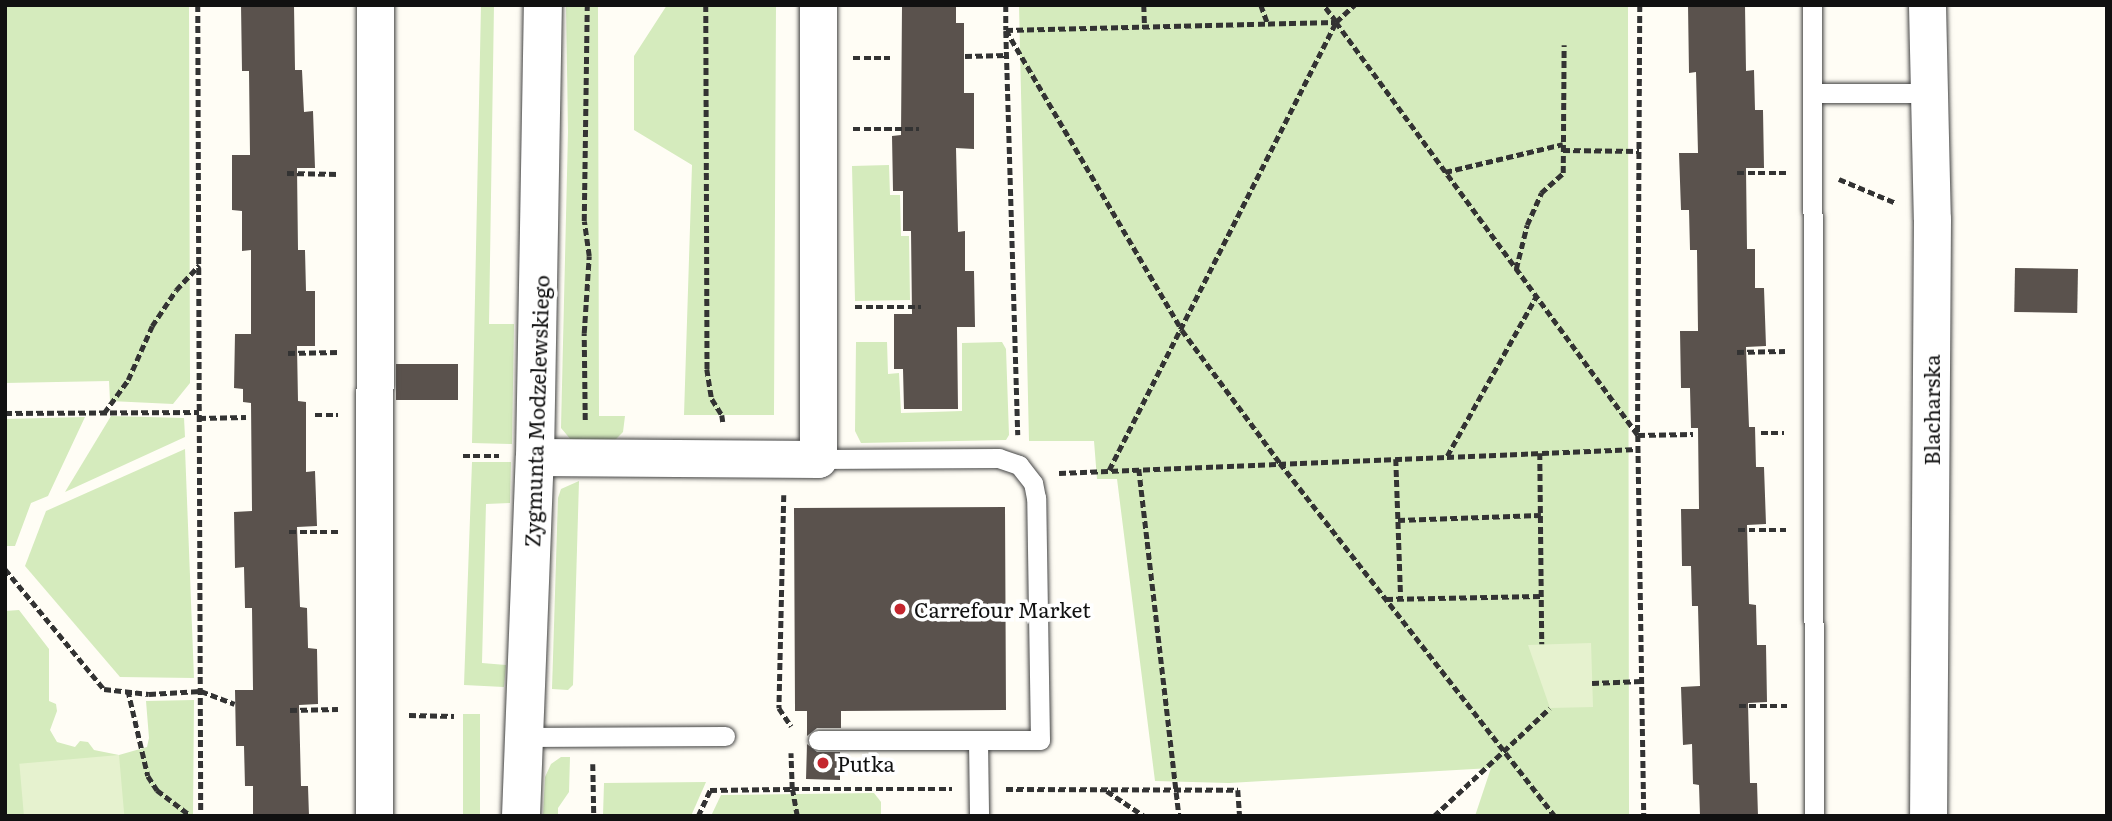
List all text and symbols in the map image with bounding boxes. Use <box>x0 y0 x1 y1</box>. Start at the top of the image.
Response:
street label: Zygmunta Modzelewskiego <box>519 274 553 548</box>
street label: Blacharska <box>1918 355 1944 465</box>
place label: Carrefour Market <box>914 596 1091 622</box>
marker: Carrefour Market <box>892 601 908 617</box>
place label: Putka <box>837 750 895 776</box>
marker: Putka <box>815 755 831 771</box>

